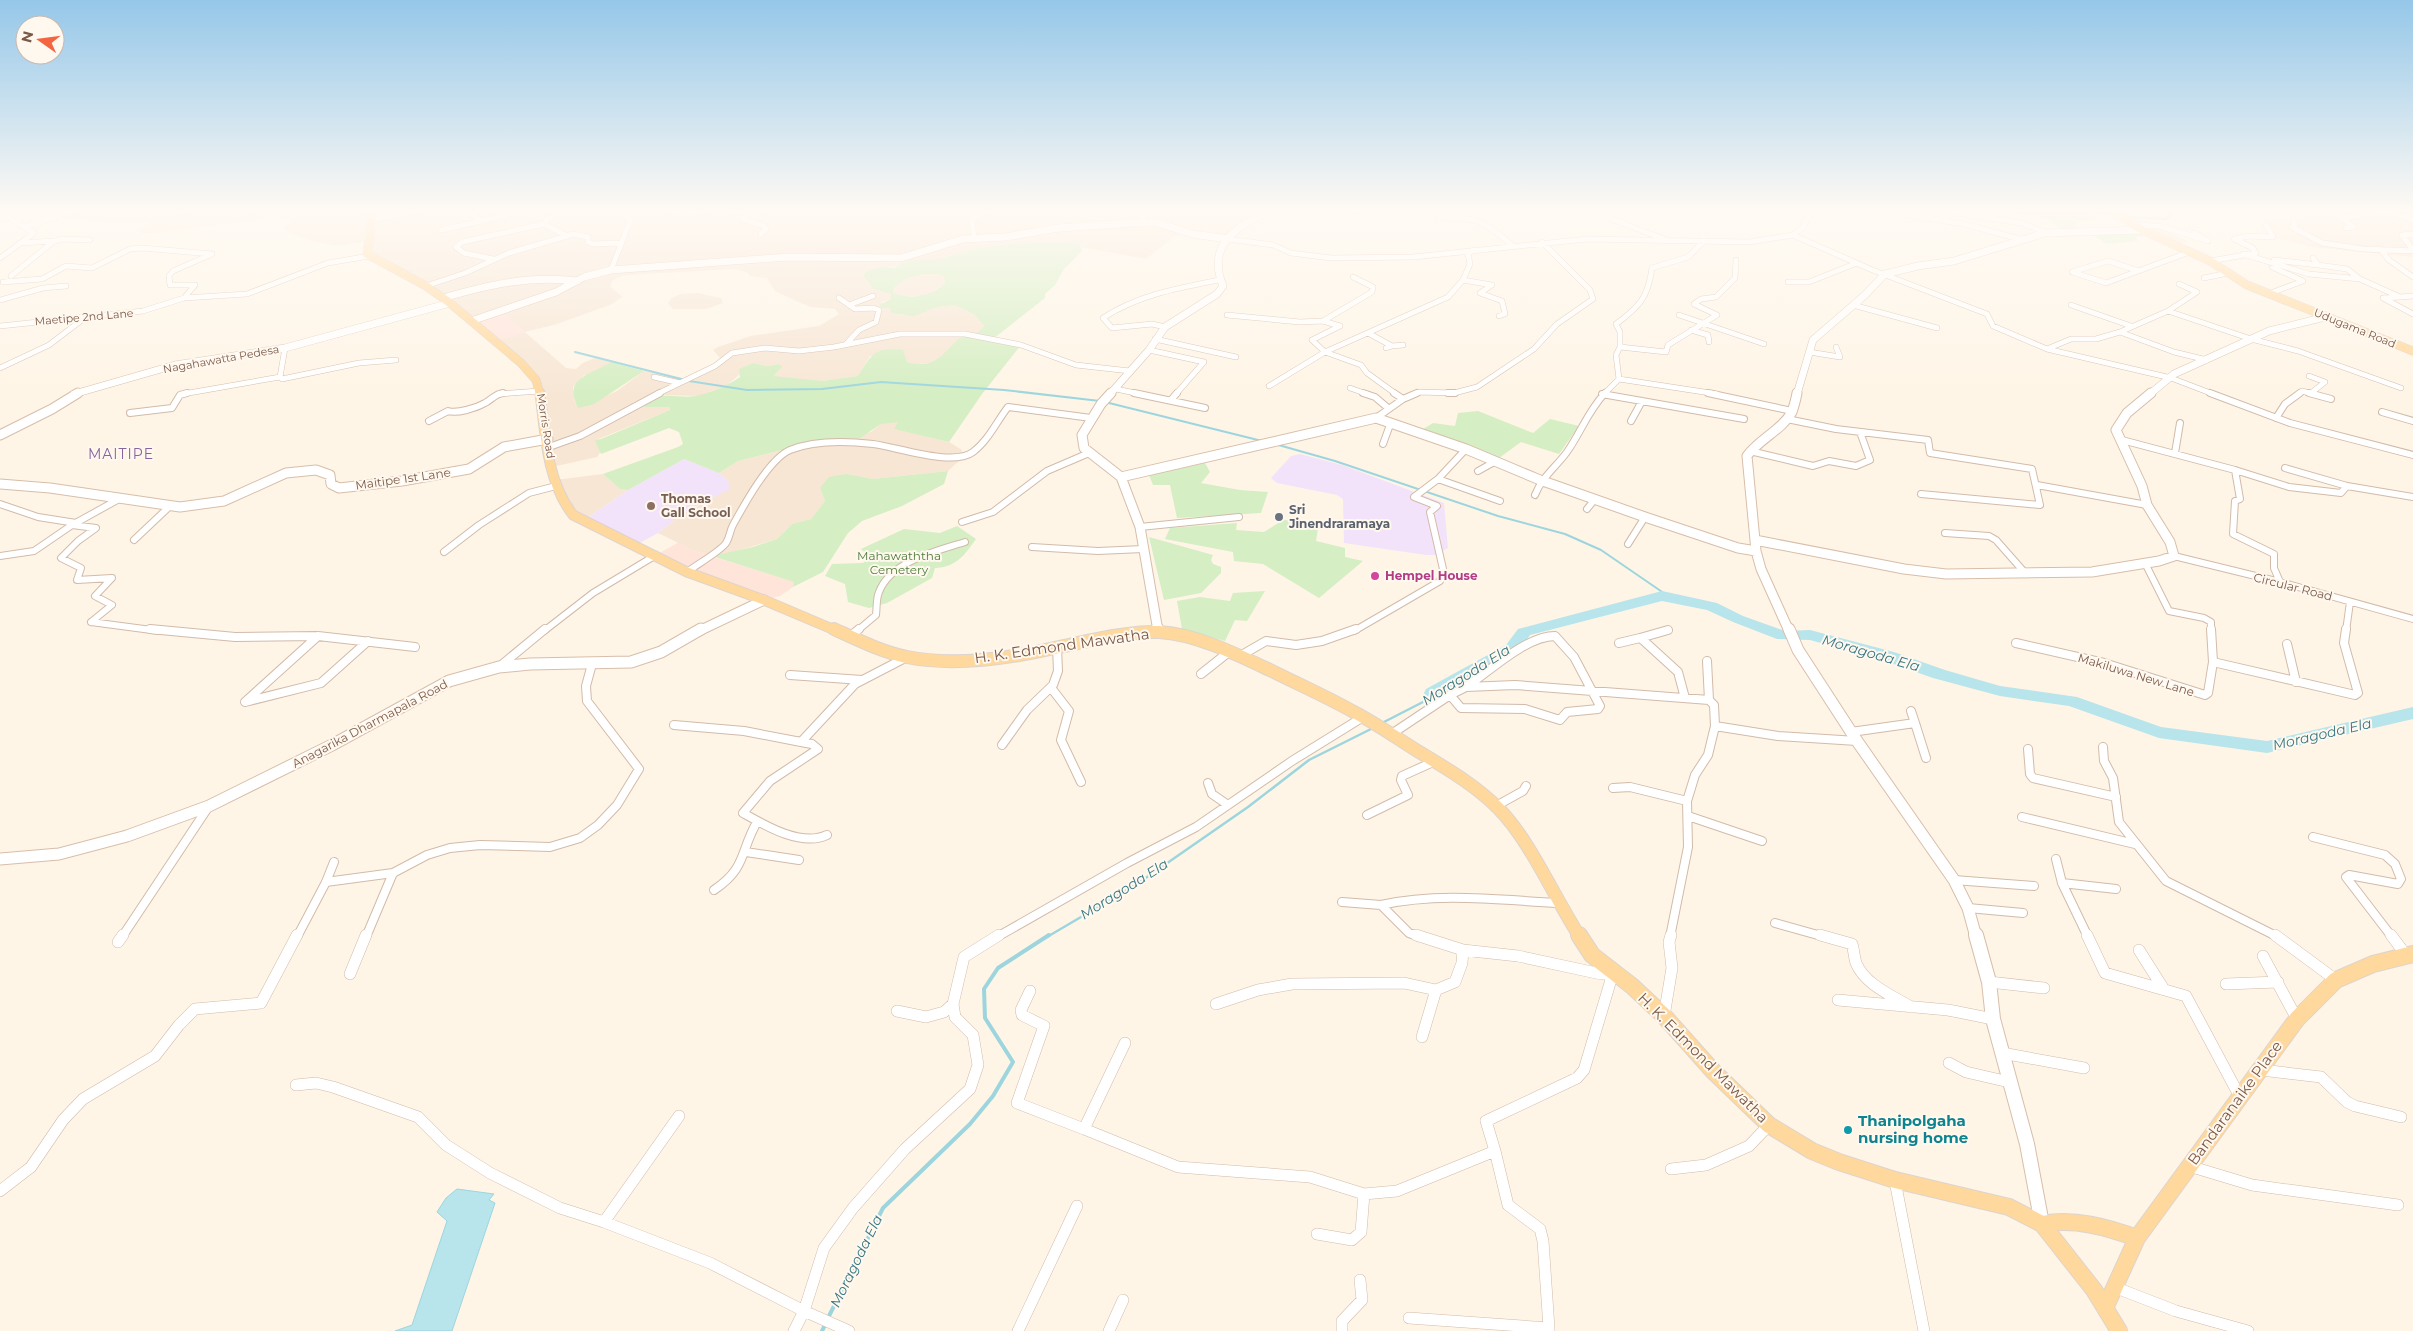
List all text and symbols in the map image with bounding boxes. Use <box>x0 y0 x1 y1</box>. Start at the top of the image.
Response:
north arrow <box>15 15 65 65</box>
text: N <box>17 29 37 45</box>
street label: Udugama Road <box>2312 305 2398 351</box>
street label: Maetipe 2nd Lane <box>34 306 134 328</box>
street label: Nagahawatta Pedesa <box>162 342 280 376</box>
street label: Morris Road <box>534 392 558 460</box>
district label: MAITIPE <box>88 445 154 463</box>
street label: Maitipe 1st Lane <box>354 464 452 493</box>
place label: Thomas Gall School <box>661 491 731 520</box>
marker: Thomas Gall School <box>645 500 657 512</box>
place label: Sri Jinendraramaya <box>1288 502 1390 531</box>
marker: Sri Jinendraramaya <box>1273 511 1285 523</box>
park label: Mahawaththa Cemetery <box>857 548 941 577</box>
place label: Hempel House <box>1385 568 1478 583</box>
street label: Circular Road <box>2252 569 2334 604</box>
marker: Hempel House <box>1369 570 1381 582</box>
street label: H. K. Edmond Mawatha <box>973 624 1151 667</box>
water label: Moragoda Ela <box>1820 630 1922 676</box>
water label: Moragoda Ela <box>1419 641 1513 709</box>
street label: Makiluwa New Lane <box>2076 650 2196 699</box>
street label: Anagarika Dharmapala Road <box>289 676 450 771</box>
water label: Moragoda Ela <box>2271 714 2373 754</box>
water label: Moragoda Ela <box>1077 855 1171 923</box>
street label: H. K. Edmond Mawatha <box>1634 988 1773 1127</box>
street label: Bandaranaike Place <box>2183 1037 2286 1169</box>
place label: Thanipolgaha nursing home <box>1858 1111 1968 1147</box>
marker: Thanipolgaha nursing home <box>1842 1124 1854 1136</box>
water label: Moragoda Ela <box>826 1212 886 1310</box>

